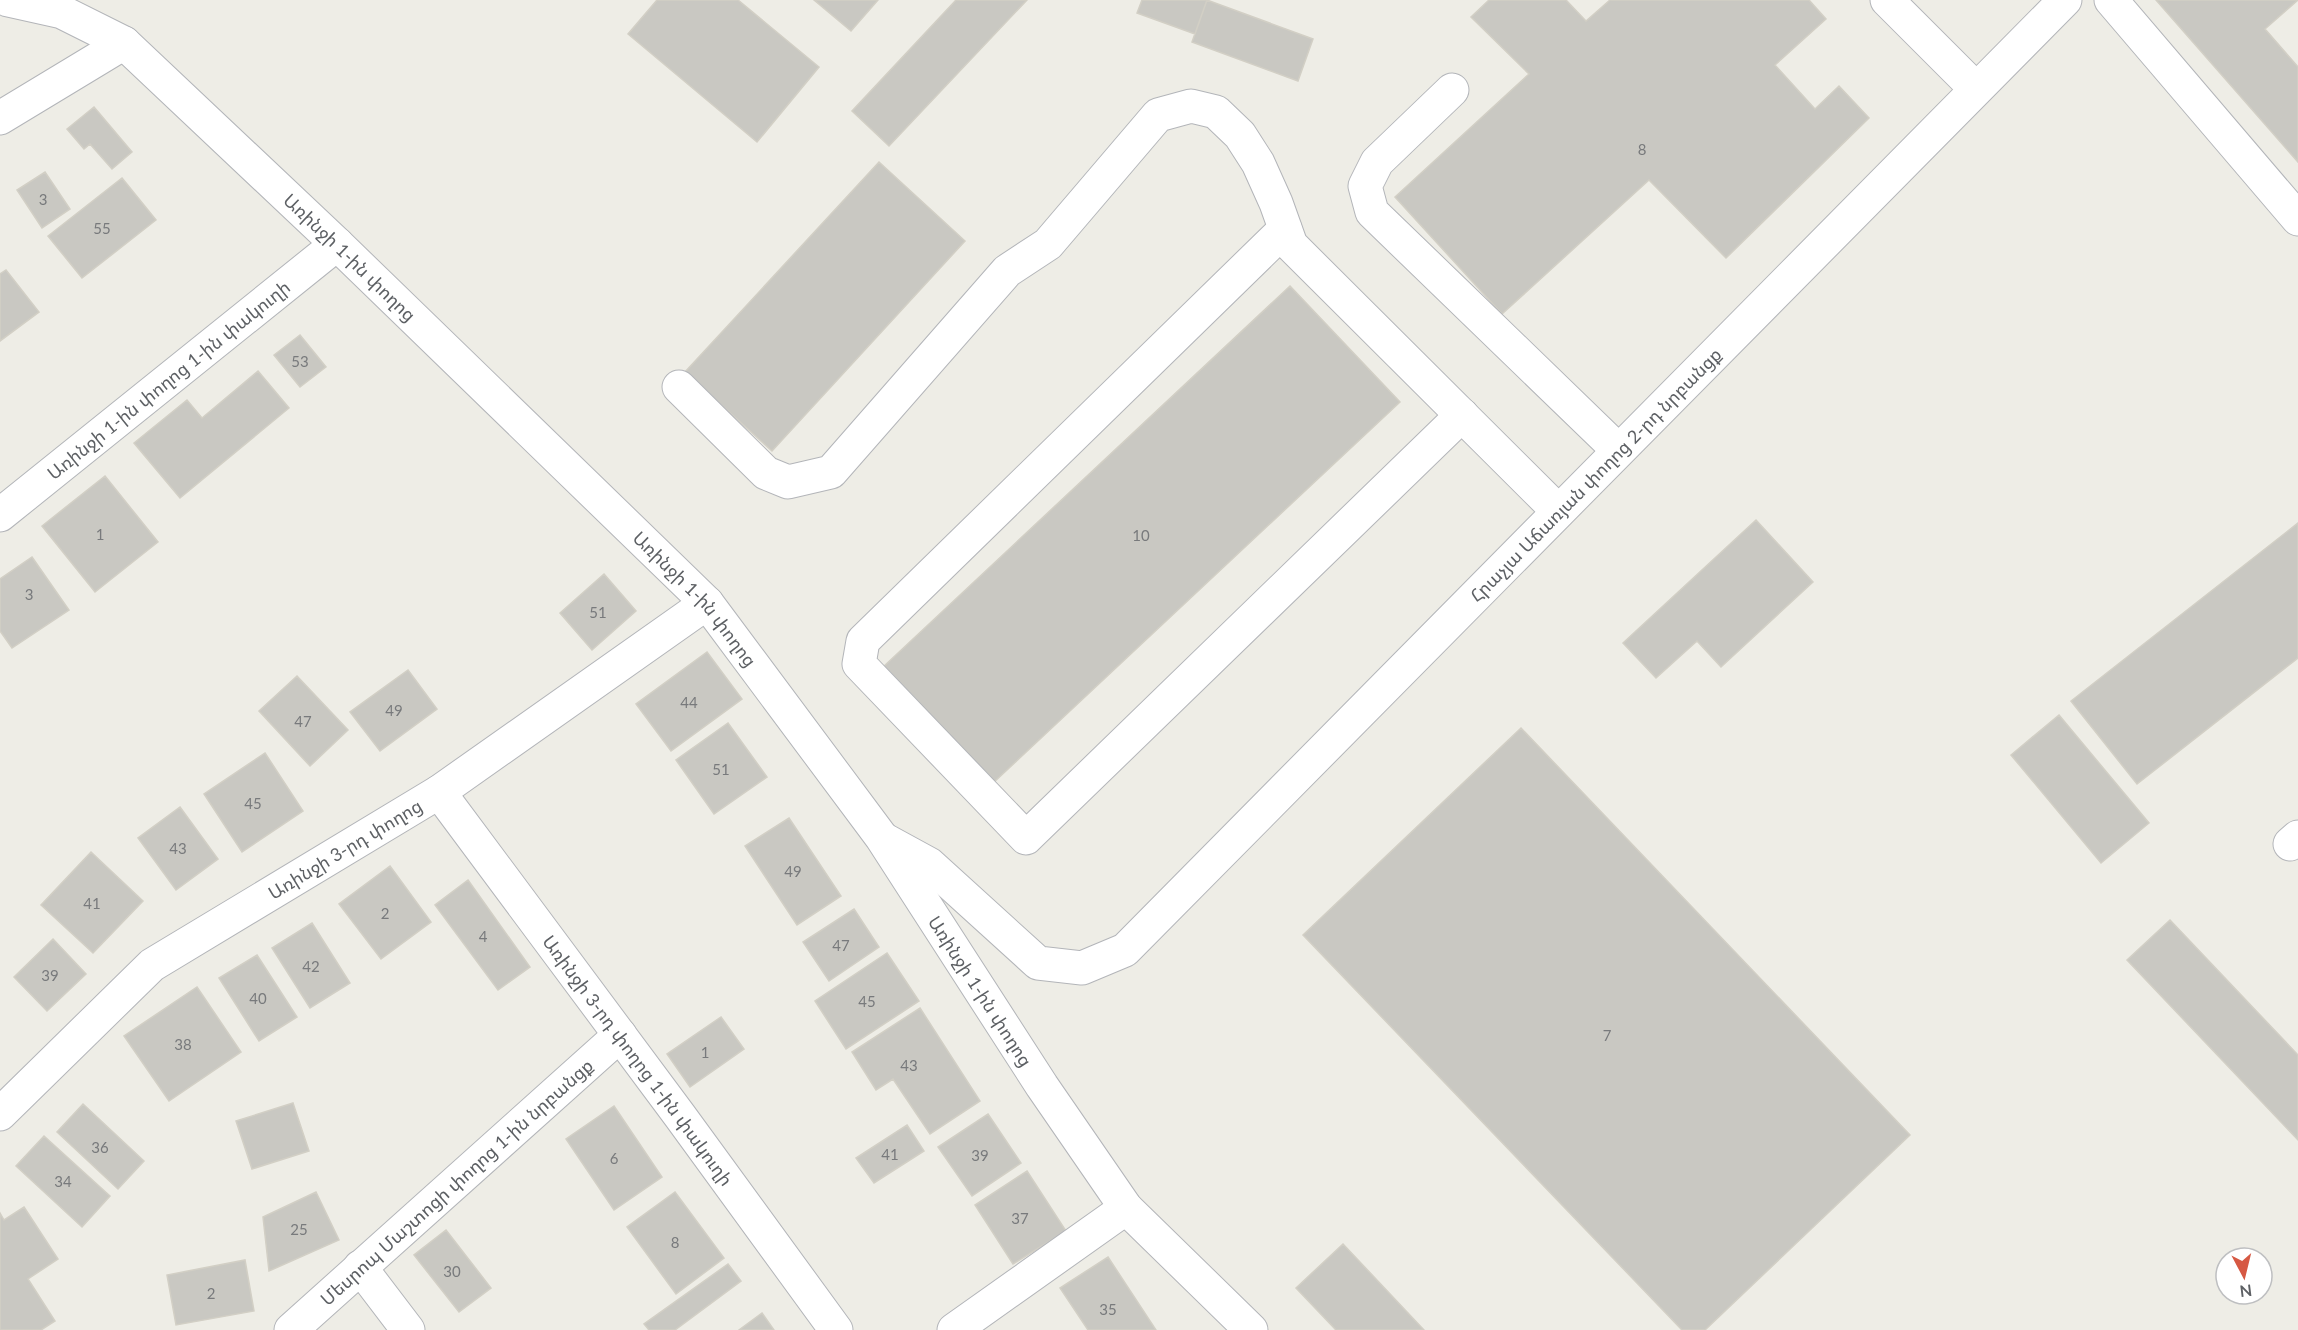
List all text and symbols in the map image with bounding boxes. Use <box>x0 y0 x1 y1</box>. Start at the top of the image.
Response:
house number: 8 <box>1638 140 1646 158</box>
street label: Առինջի 1-ին փողոց <box>279 189 421 326</box>
house number: 3 <box>39 190 47 208</box>
house number: 55 <box>93 219 111 237</box>
street label: Առինջի 1-ին փողոց 1-ին փակուղի <box>42 275 294 484</box>
street label: Հրաչյա Աճառյան փողոց 2-րդ նրբանցք <box>1465 343 1726 606</box>
house number: 53 <box>291 352 309 370</box>
house number: 1 <box>96 525 104 543</box>
street label: Առինջի 1-ին փողոց <box>629 526 762 671</box>
house number: 10 <box>1132 526 1150 544</box>
house number: 3 <box>25 585 33 603</box>
house number: 51 <box>589 603 607 621</box>
house number: 44 <box>680 693 698 711</box>
house number: 49 <box>385 701 403 719</box>
house number: 47 <box>294 712 312 730</box>
house number: 51 <box>712 760 730 778</box>
house number: 45 <box>244 794 262 812</box>
street label: Առինջի 3-րդ փողոց <box>264 794 426 904</box>
house number: 43 <box>169 839 187 857</box>
house number: 49 <box>784 862 802 880</box>
house number: 41 <box>83 894 101 912</box>
house number: 2 <box>381 904 389 922</box>
street label: Առինջի 1-ին փողոց <box>924 911 1037 1070</box>
house number: 4 <box>479 927 488 945</box>
street label: Առինջի 3-րդ փողոց 1-ին փակուղի <box>538 931 738 1190</box>
house number: 47 <box>832 936 850 954</box>
house number: 42 <box>302 957 320 975</box>
house number: 39 <box>41 966 59 984</box>
house number: 40 <box>249 989 267 1007</box>
house number: 45 <box>858 992 876 1010</box>
house number: 7 <box>1603 1026 1612 1044</box>
house number: 38 <box>174 1035 192 1053</box>
house number: 1 <box>701 1043 709 1061</box>
street label: Մեսրոպ Մաշտոցի փողոց 1-ին նրբանցք <box>315 1054 597 1310</box>
house number: 43 <box>900 1056 918 1074</box>
house number: 36 <box>91 1138 109 1156</box>
house number: 41 <box>881 1145 899 1163</box>
house number: 39 <box>971 1146 989 1164</box>
house number: 6 <box>610 1149 619 1167</box>
house number: 34 <box>54 1172 72 1190</box>
house number: 37 <box>1011 1209 1029 1227</box>
house number: 25 <box>290 1220 308 1238</box>
house number: 8 <box>671 1233 679 1251</box>
north arrow <box>2214 1246 2274 1306</box>
house number: 30 <box>443 1262 461 1280</box>
text: N <box>2239 1281 2253 1302</box>
house number: 2 <box>207 1284 215 1302</box>
house number: 35 <box>1099 1300 1117 1318</box>

